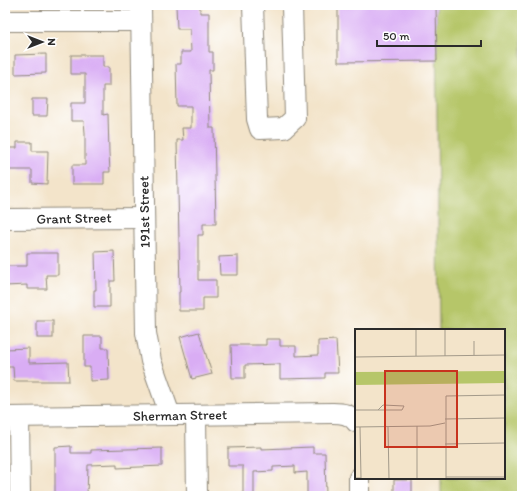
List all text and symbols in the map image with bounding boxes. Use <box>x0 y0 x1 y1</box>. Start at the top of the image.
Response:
north arrow <box>22 22 62 62</box>
scale bar <box>377 22 481 48</box>
text: 50 m <box>383 29 409 43</box>
text: N <box>45 38 58 46</box>
street label: 191st Street <box>135 176 154 248</box>
street label: Grant Street <box>36 209 112 228</box>
inset map <box>355 329 505 479</box>
street label: Sherman Street <box>133 406 227 425</box>

